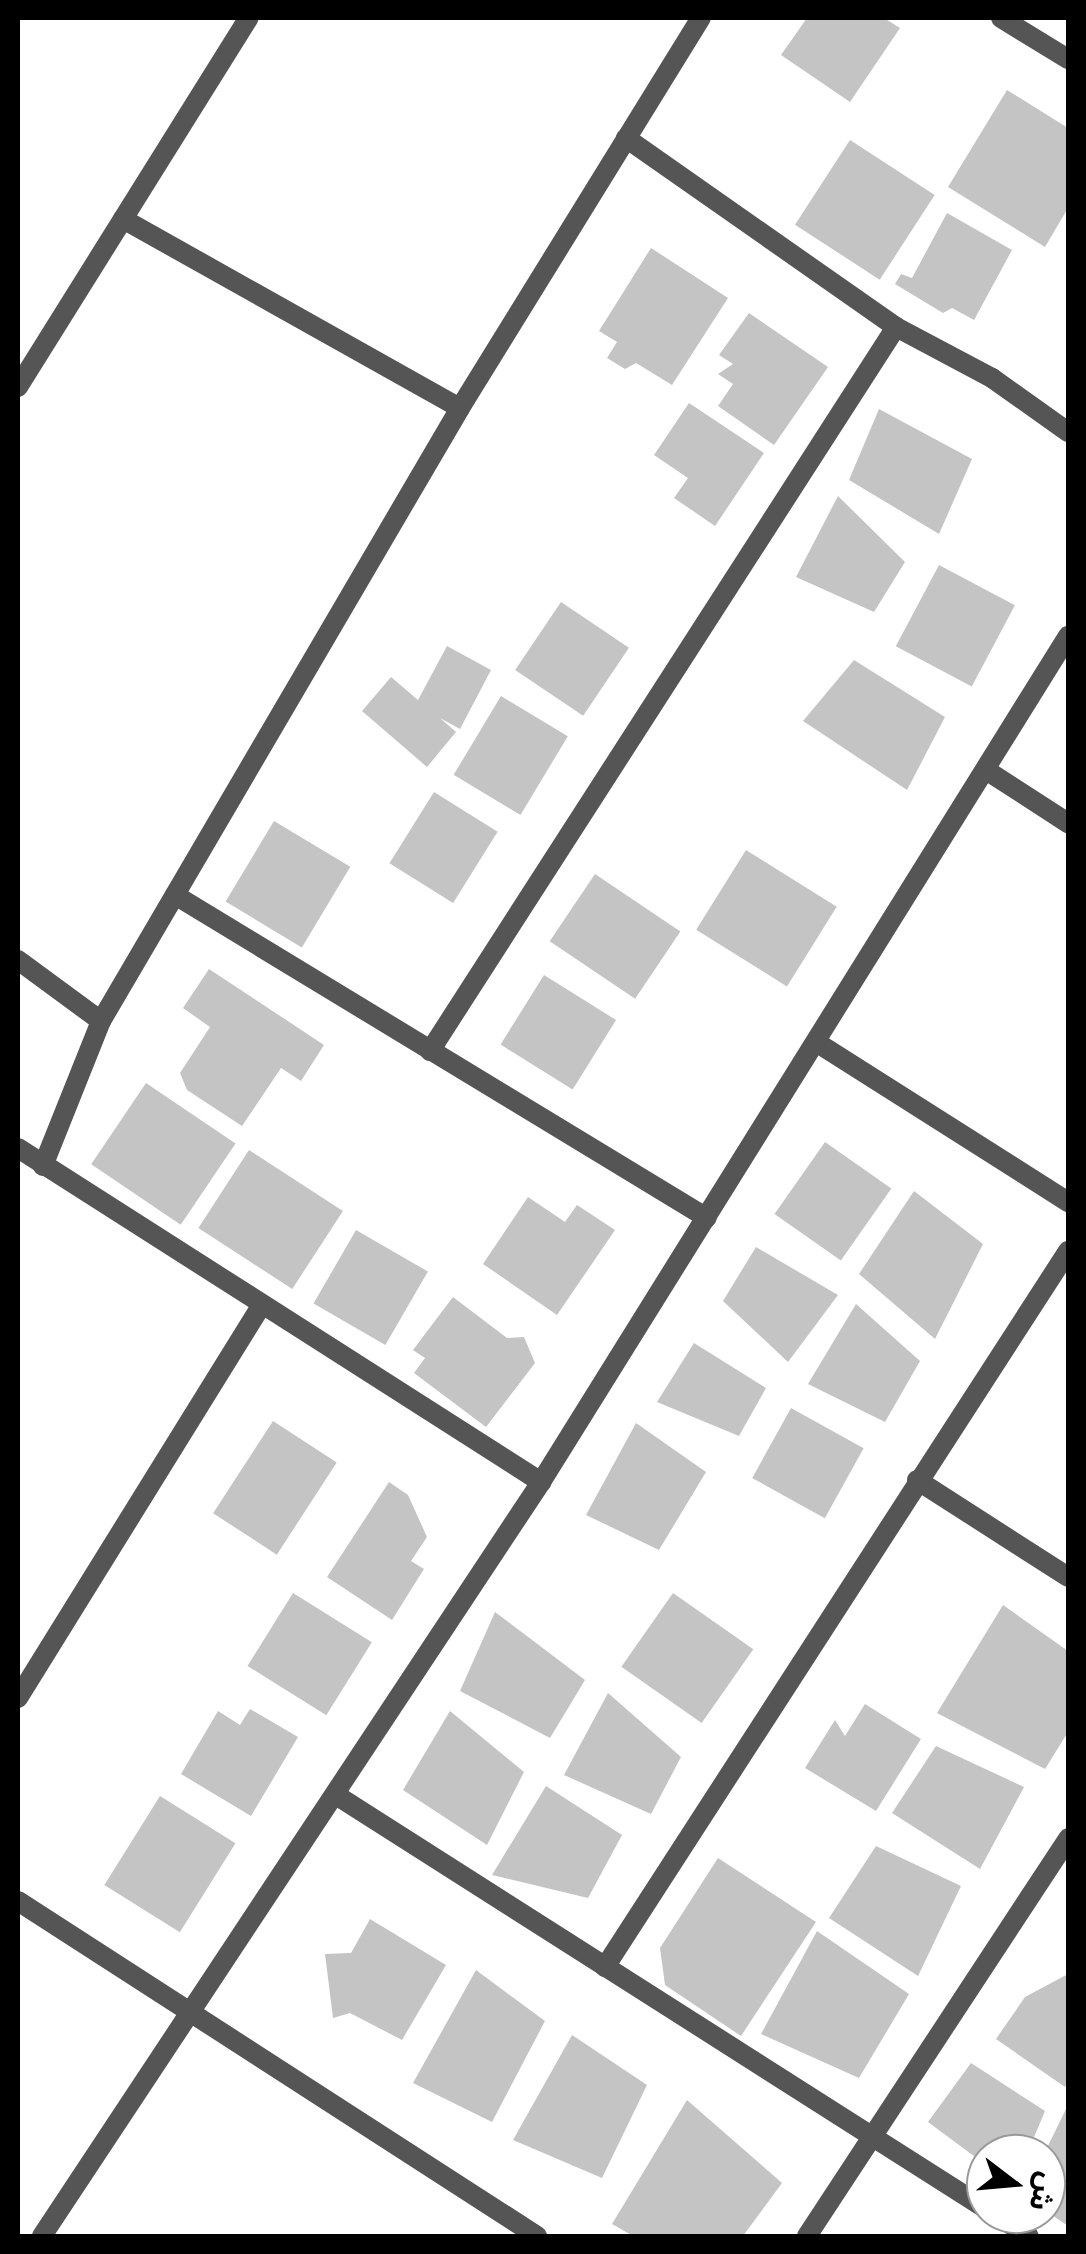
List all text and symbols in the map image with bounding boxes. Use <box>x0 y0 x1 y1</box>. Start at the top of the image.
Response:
north arrow <box>966 2134 1066 2234</box>
text: ش <box>1022 2169 1065 2215</box>

